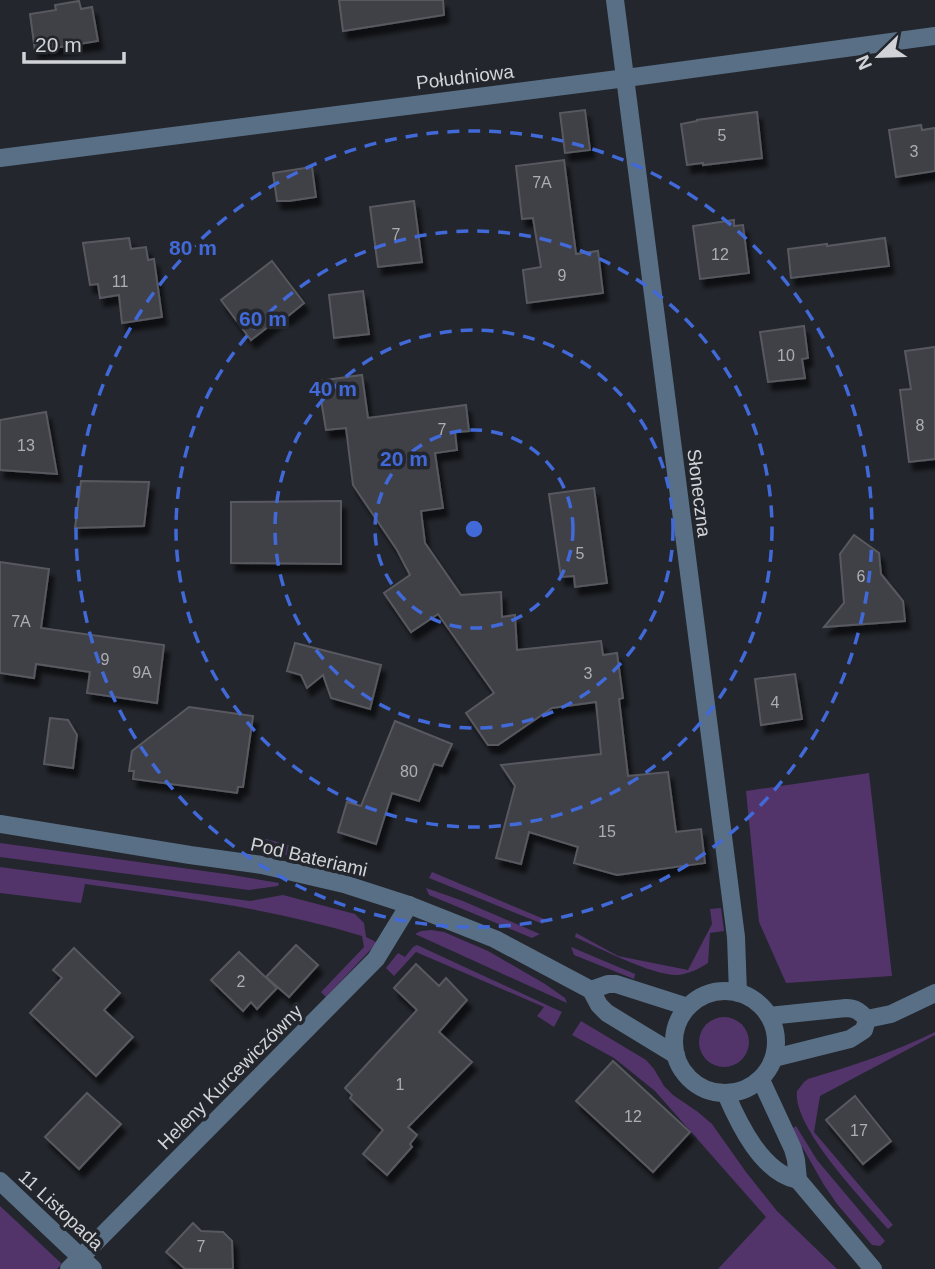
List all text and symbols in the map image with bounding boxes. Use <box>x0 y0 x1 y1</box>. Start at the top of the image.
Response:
scale bar <box>24 21 124 65</box>
north arrow <box>844 21 914 91</box>
text: 20 m <box>35 33 82 56</box>
text: N <box>851 52 876 73</box>
street label: Południowa <box>415 61 515 93</box>
house number: 5 <box>718 127 727 144</box>
house number: 3 <box>910 143 919 160</box>
house number: 7A <box>532 174 552 191</box>
house number: 7 <box>392 226 401 243</box>
text: 80 m <box>169 236 217 259</box>
house number: 12 <box>711 246 729 263</box>
house number: 9 <box>558 267 567 284</box>
house number: 11 <box>112 273 128 290</box>
text: 60 m <box>239 307 287 330</box>
house number: 10 <box>777 347 795 364</box>
text: 40 m <box>309 377 357 400</box>
house number: 8 <box>916 417 925 434</box>
house number: 7 <box>438 421 447 438</box>
house number: 13 <box>17 437 35 454</box>
text: 20 m <box>380 447 428 470</box>
street label: Słoneczna <box>683 448 715 539</box>
centre of rings <box>462 517 486 541</box>
house number: 5 <box>576 545 585 562</box>
house number: 6 <box>857 568 866 585</box>
house number: 7A <box>11 613 31 630</box>
house number: 9 <box>101 651 110 668</box>
house number: 9A <box>132 664 152 681</box>
house number: 3 <box>584 665 593 682</box>
house number: 4 <box>771 694 780 711</box>
house number: 80 <box>400 763 418 780</box>
house number: 15 <box>598 823 616 840</box>
street label: Pod Bateriami <box>248 833 370 881</box>
house number: 2 <box>237 973 246 990</box>
street label: Heleny Kurcewiczówny <box>154 1000 307 1153</box>
house number: 1 <box>396 1076 405 1093</box>
house number: 12 <box>624 1108 642 1125</box>
house number: 17 <box>850 1122 868 1139</box>
street label: 11 Listopada <box>15 1166 108 1255</box>
house number: 7 <box>197 1238 206 1255</box>

